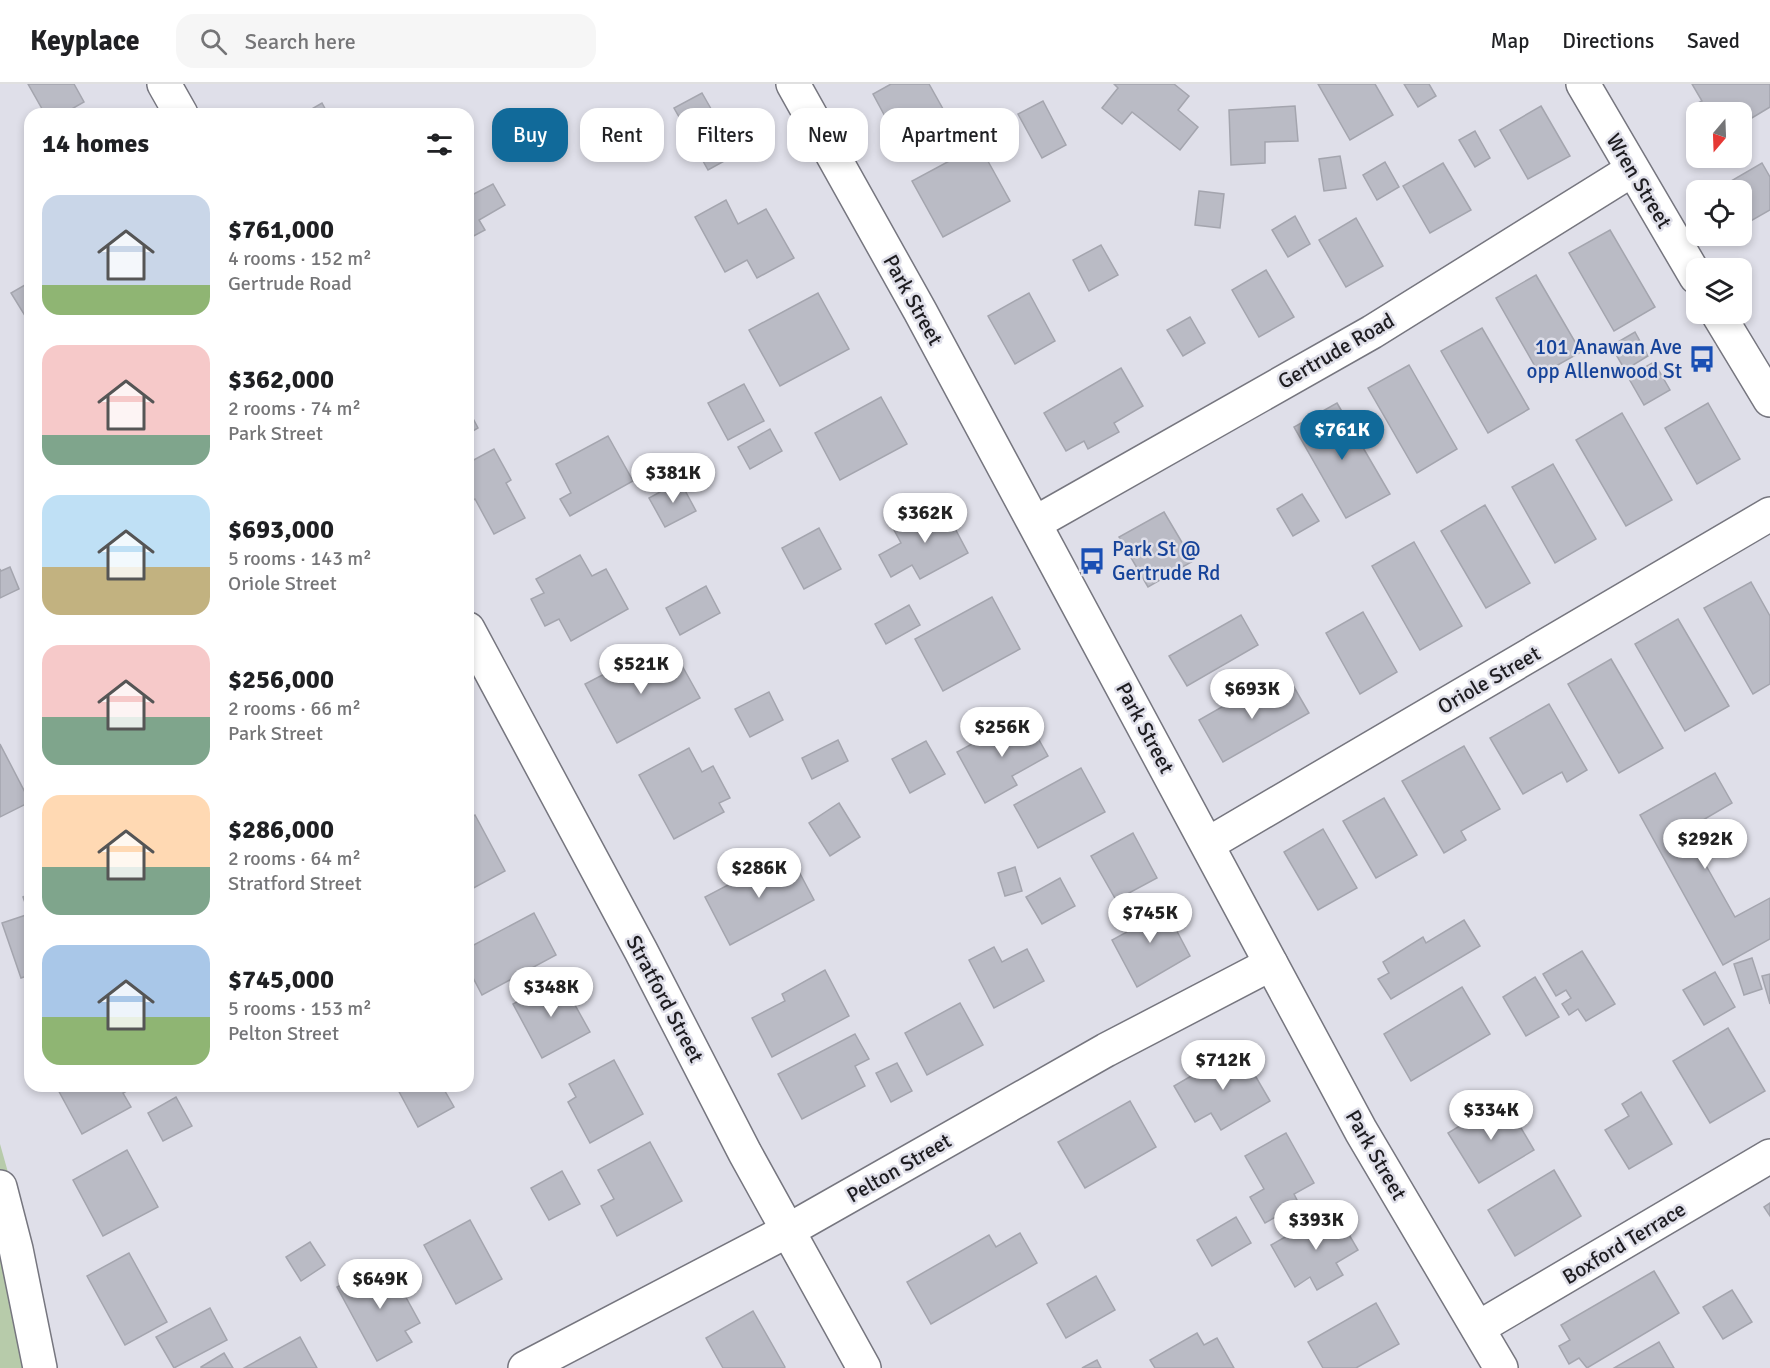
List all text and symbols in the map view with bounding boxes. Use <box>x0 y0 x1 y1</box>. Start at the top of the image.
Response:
search box <box>176 14 596 68</box>
text: Keyplace <box>30 24 140 58</box>
icon: search <box>197 25 230 58</box>
text: Search here <box>245 28 356 55</box>
text: Map <box>1491 28 1529 54</box>
text: Directions <box>1562 28 1654 54</box>
text: Saved <box>1687 28 1740 54</box>
north arrow <box>1686 102 1752 168</box>
map controls <box>1686 102 1752 324</box>
chip: Buy <box>492 108 568 162</box>
chip: Rent <box>580 108 664 162</box>
chip: Filters <box>676 108 775 162</box>
chip: New <box>787 108 868 162</box>
chip: Apartment <box>880 108 1019 162</box>
text: 14 homes <box>42 128 149 160</box>
icon: filters <box>423 128 456 161</box>
street label: Wren Street <box>1601 129 1677 233</box>
button: locate <box>1686 180 1752 246</box>
text: $761,000 <box>228 214 334 246</box>
icon: home <box>90 219 162 291</box>
text: 4 rooms · 152 m² <box>228 246 372 271</box>
street label: Park Street <box>877 250 949 350</box>
button: layers <box>1686 258 1752 324</box>
text: Gertrude Road <box>228 271 352 296</box>
street label: Gertrude Road <box>1273 307 1399 395</box>
place label: 101 Anawan Ave opp Allenwood St <box>1527 334 1682 384</box>
bus stop icon: 101 Anawan Ave opp Allenwood St <box>1687 344 1717 374</box>
text: $362,000 <box>228 364 334 396</box>
icon: home <box>90 369 162 441</box>
text: 2 rooms · 74 m² <box>228 396 361 421</box>
pin: $761K <box>1300 410 1384 461</box>
text: $761K <box>1314 417 1370 442</box>
text: Park Street <box>228 421 323 446</box>
pin: $381K <box>631 453 715 504</box>
text: $381K <box>645 460 701 485</box>
pin: $362K <box>883 493 967 544</box>
text: $362K <box>897 500 953 525</box>
text: $693,000 <box>228 514 334 546</box>
icon: home <box>90 519 162 591</box>
place label: Park St @ Gertrude Rd <box>1112 536 1220 586</box>
text: 5 rooms · 143 m² <box>228 546 372 571</box>
bus stop icon: Park St @ Gertrude Rd <box>1077 546 1107 576</box>
text: Oriole Street <box>228 571 337 596</box>
street label: Oriole Street <box>1433 640 1545 720</box>
pin: $521K <box>599 644 683 695</box>
text: $521K <box>613 651 669 676</box>
text: $256,000 <box>228 664 334 696</box>
icon: home <box>90 669 162 741</box>
pin: $693K <box>1210 669 1294 720</box>
text: $693K <box>1224 676 1280 701</box>
street label: Park Street <box>1110 678 1180 778</box>
text: 2 rooms · 66 m² <box>228 696 361 721</box>
pin: $256K <box>960 707 1044 758</box>
text: $256K <box>974 714 1030 739</box>
text: Park Street <box>228 721 323 746</box>
text: $286,000 <box>228 814 334 846</box>
icon: home <box>90 819 162 891</box>
pin: $292K <box>1663 819 1747 870</box>
text: $292K <box>1677 826 1733 851</box>
text: 2 rooms · 64 m² <box>228 846 361 871</box>
pin: $286K <box>717 848 801 899</box>
text: $286K <box>731 855 787 880</box>
text: Stratford Street <box>228 871 362 896</box>
pin: $745K <box>1108 893 1192 944</box>
text: $745K <box>1122 900 1178 925</box>
street label: Stratford Street <box>621 931 709 1067</box>
text: $745,000 <box>228 964 334 996</box>
pin: $348K <box>509 967 593 1018</box>
icon: home <box>90 969 162 1041</box>
text: $348K <box>523 974 579 999</box>
text: 5 rooms · 153 m² <box>228 996 372 1021</box>
text: Pelton Street <box>228 1021 339 1046</box>
pin: $712K <box>1181 1040 1265 1091</box>
text: $712K <box>1195 1047 1251 1072</box>
pin: $334K <box>1449 1090 1533 1141</box>
text: $334K <box>1463 1097 1519 1122</box>
street label: Park Street <box>1340 1105 1412 1205</box>
street label: Pelton Street <box>842 1128 956 1208</box>
street label: Boxford Terrace <box>1558 1196 1690 1290</box>
pin: $393K <box>1274 1200 1358 1251</box>
text: $393K <box>1288 1207 1344 1232</box>
pin: $649K <box>338 1259 422 1310</box>
text: $649K <box>352 1266 408 1291</box>

